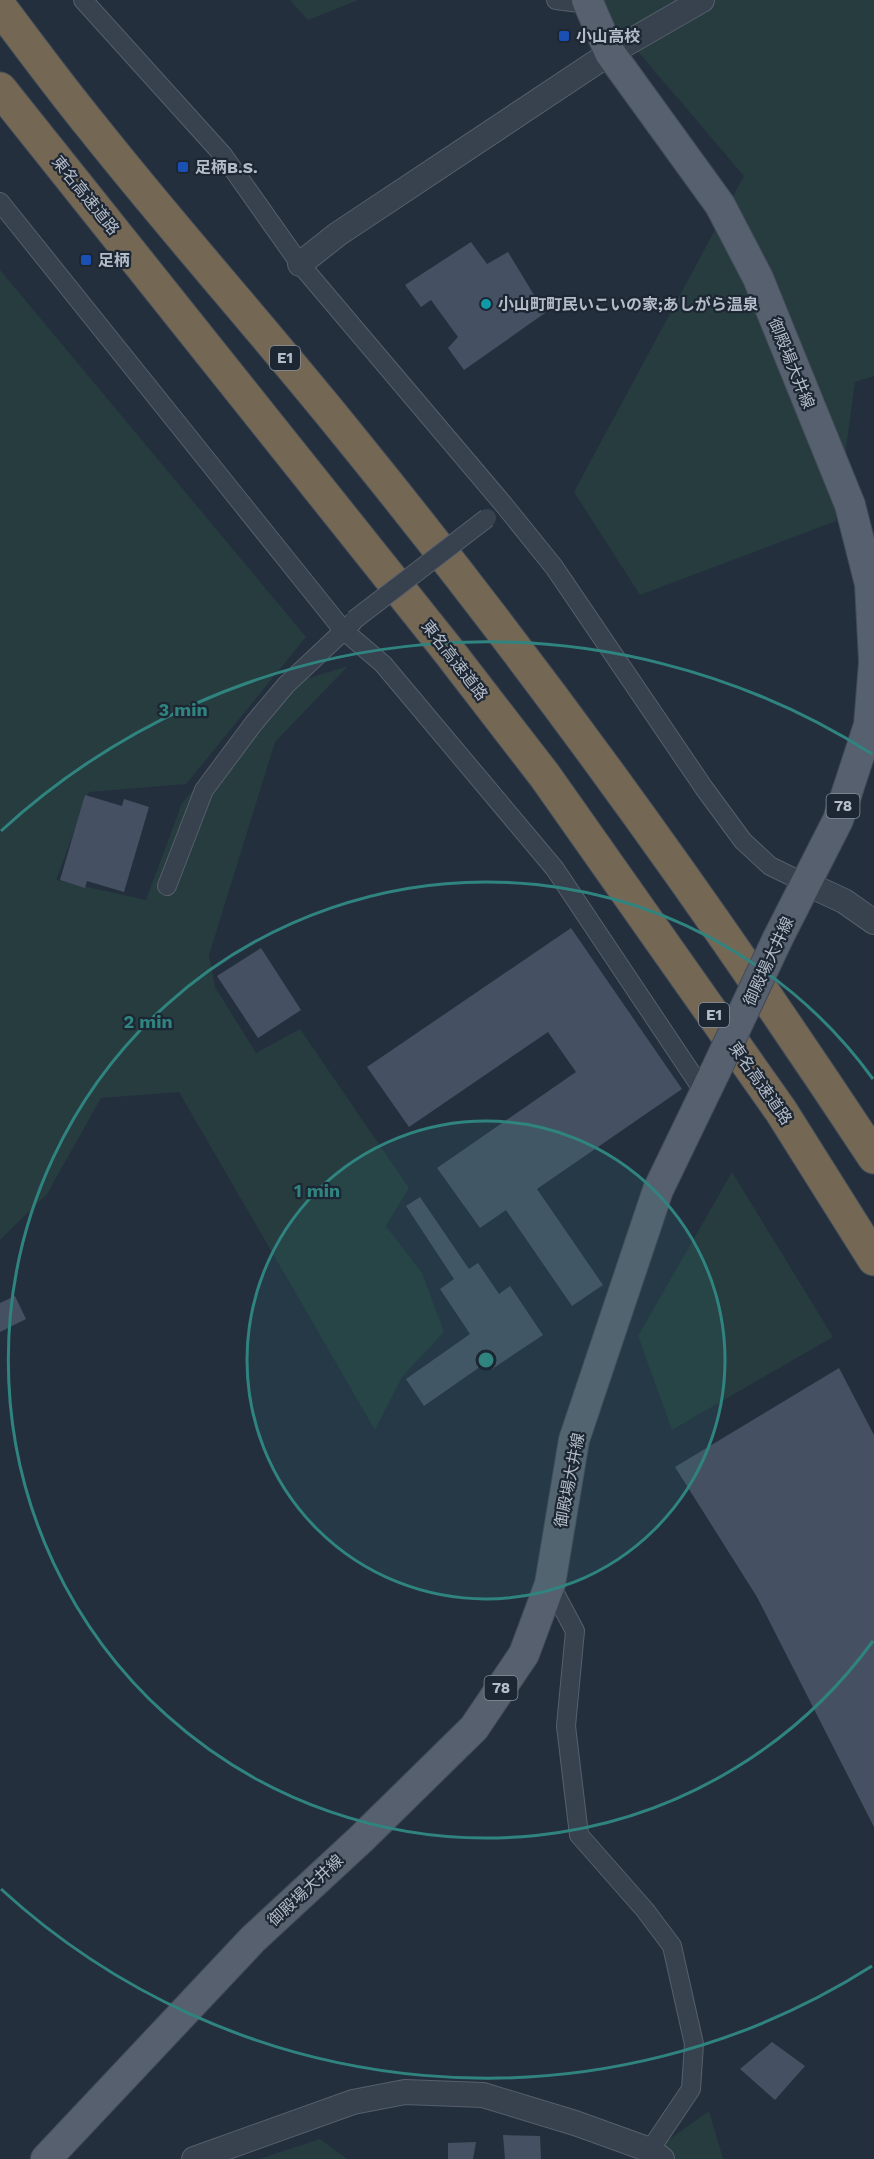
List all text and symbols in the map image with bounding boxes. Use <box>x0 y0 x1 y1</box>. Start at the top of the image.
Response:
place label: 小山高校 <box>576 27 640 46</box>
marker: 小山高校 <box>557 29 571 43</box>
street label: 東名高速道路 <box>48 152 123 239</box>
place label: 足柄B.S. <box>195 158 258 177</box>
marker: 足柄B.S. <box>176 160 190 174</box>
place label: 足柄 <box>98 251 130 270</box>
marker: 足柄 <box>79 253 93 267</box>
place label: 小山町町民いこいの家;あしがら温泉 <box>498 295 759 314</box>
marker: 小山町町民いこいの家;あしがら温泉 <box>479 297 493 311</box>
street label: 御殿場大井線 <box>765 315 818 411</box>
road number: E1 <box>270 346 300 370</box>
street label: 東名高速道路 <box>418 617 492 704</box>
text: 3 min <box>158 699 208 720</box>
road number: 78 <box>826 794 860 818</box>
street label: 御殿場大井線 <box>740 914 797 1009</box>
road number: E1 <box>699 1003 729 1027</box>
text: 2 min <box>123 1011 173 1032</box>
street label: 東名高速道路 <box>725 1039 796 1128</box>
text: 1 min <box>294 1180 340 1201</box>
centre of rings <box>476 1350 496 1370</box>
street label: 御殿場大井線 <box>551 1431 588 1529</box>
road number: 78 <box>484 1676 518 1700</box>
street label: 御殿場大井線 <box>264 1851 347 1930</box>

